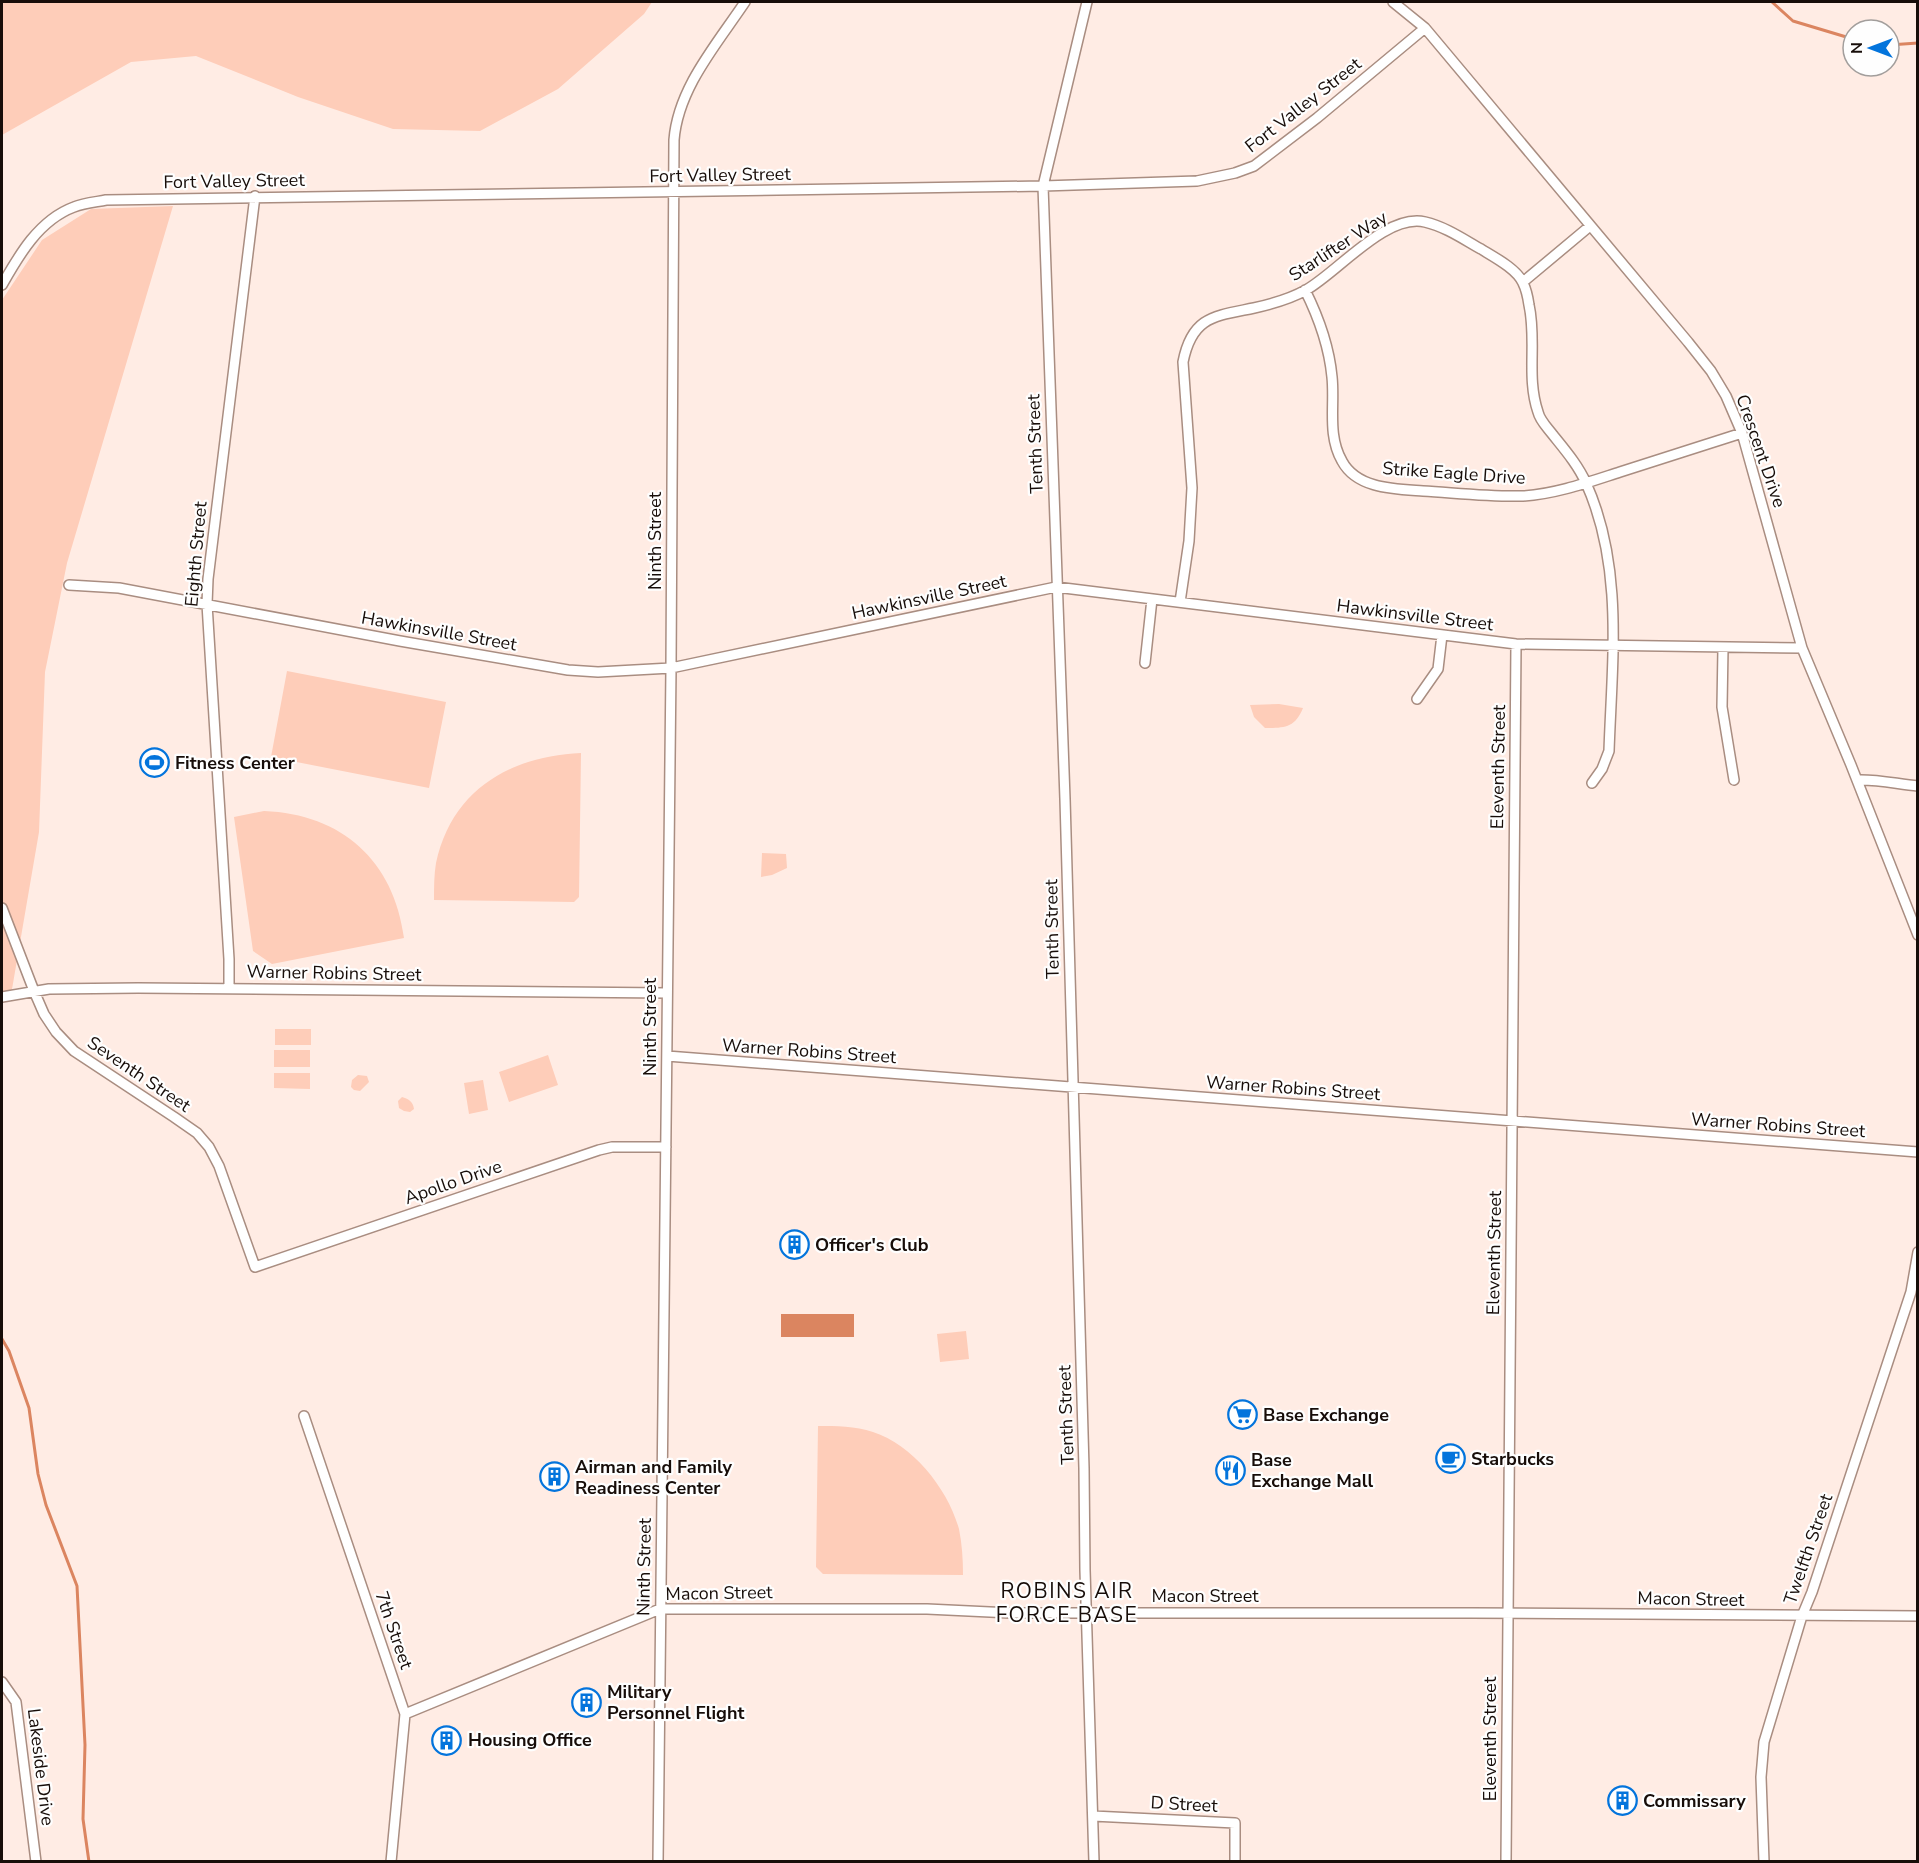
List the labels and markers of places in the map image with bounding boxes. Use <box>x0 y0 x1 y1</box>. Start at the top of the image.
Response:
sports icon: Fitness Center <box>138 747 170 779</box>
place label: Fitness Center <box>175 751 295 775</box>
building icon: Officer's Club <box>778 1229 810 1261</box>
place label: Officer's Club <box>815 1233 929 1257</box>
supermarket icon: Base Exchange <box>1226 1399 1258 1431</box>
place label: Base Exchange <box>1263 1403 1389 1427</box>
cafe icon: Starbucks <box>1434 1443 1466 1475</box>
place label: Starbucks <box>1471 1447 1554 1471</box>
place label: Base Exchange Mall <box>1251 1448 1373 1493</box>
restaurant icon: Base Exchange Mall <box>1214 1454 1246 1486</box>
place label: Airman and Family Readiness Center <box>575 1455 733 1500</box>
building icon: Airman and Family Readiness Center <box>538 1461 570 1493</box>
place label: Military Personnel Flight <box>607 1680 744 1725</box>
building icon: Military Personnel Flight <box>570 1686 602 1718</box>
building icon: Housing Office <box>431 1724 463 1756</box>
place label: Housing Office <box>468 1728 592 1752</box>
building icon: Commissary <box>1606 1785 1638 1817</box>
place label: Commissary <box>1643 1789 1746 1813</box>

